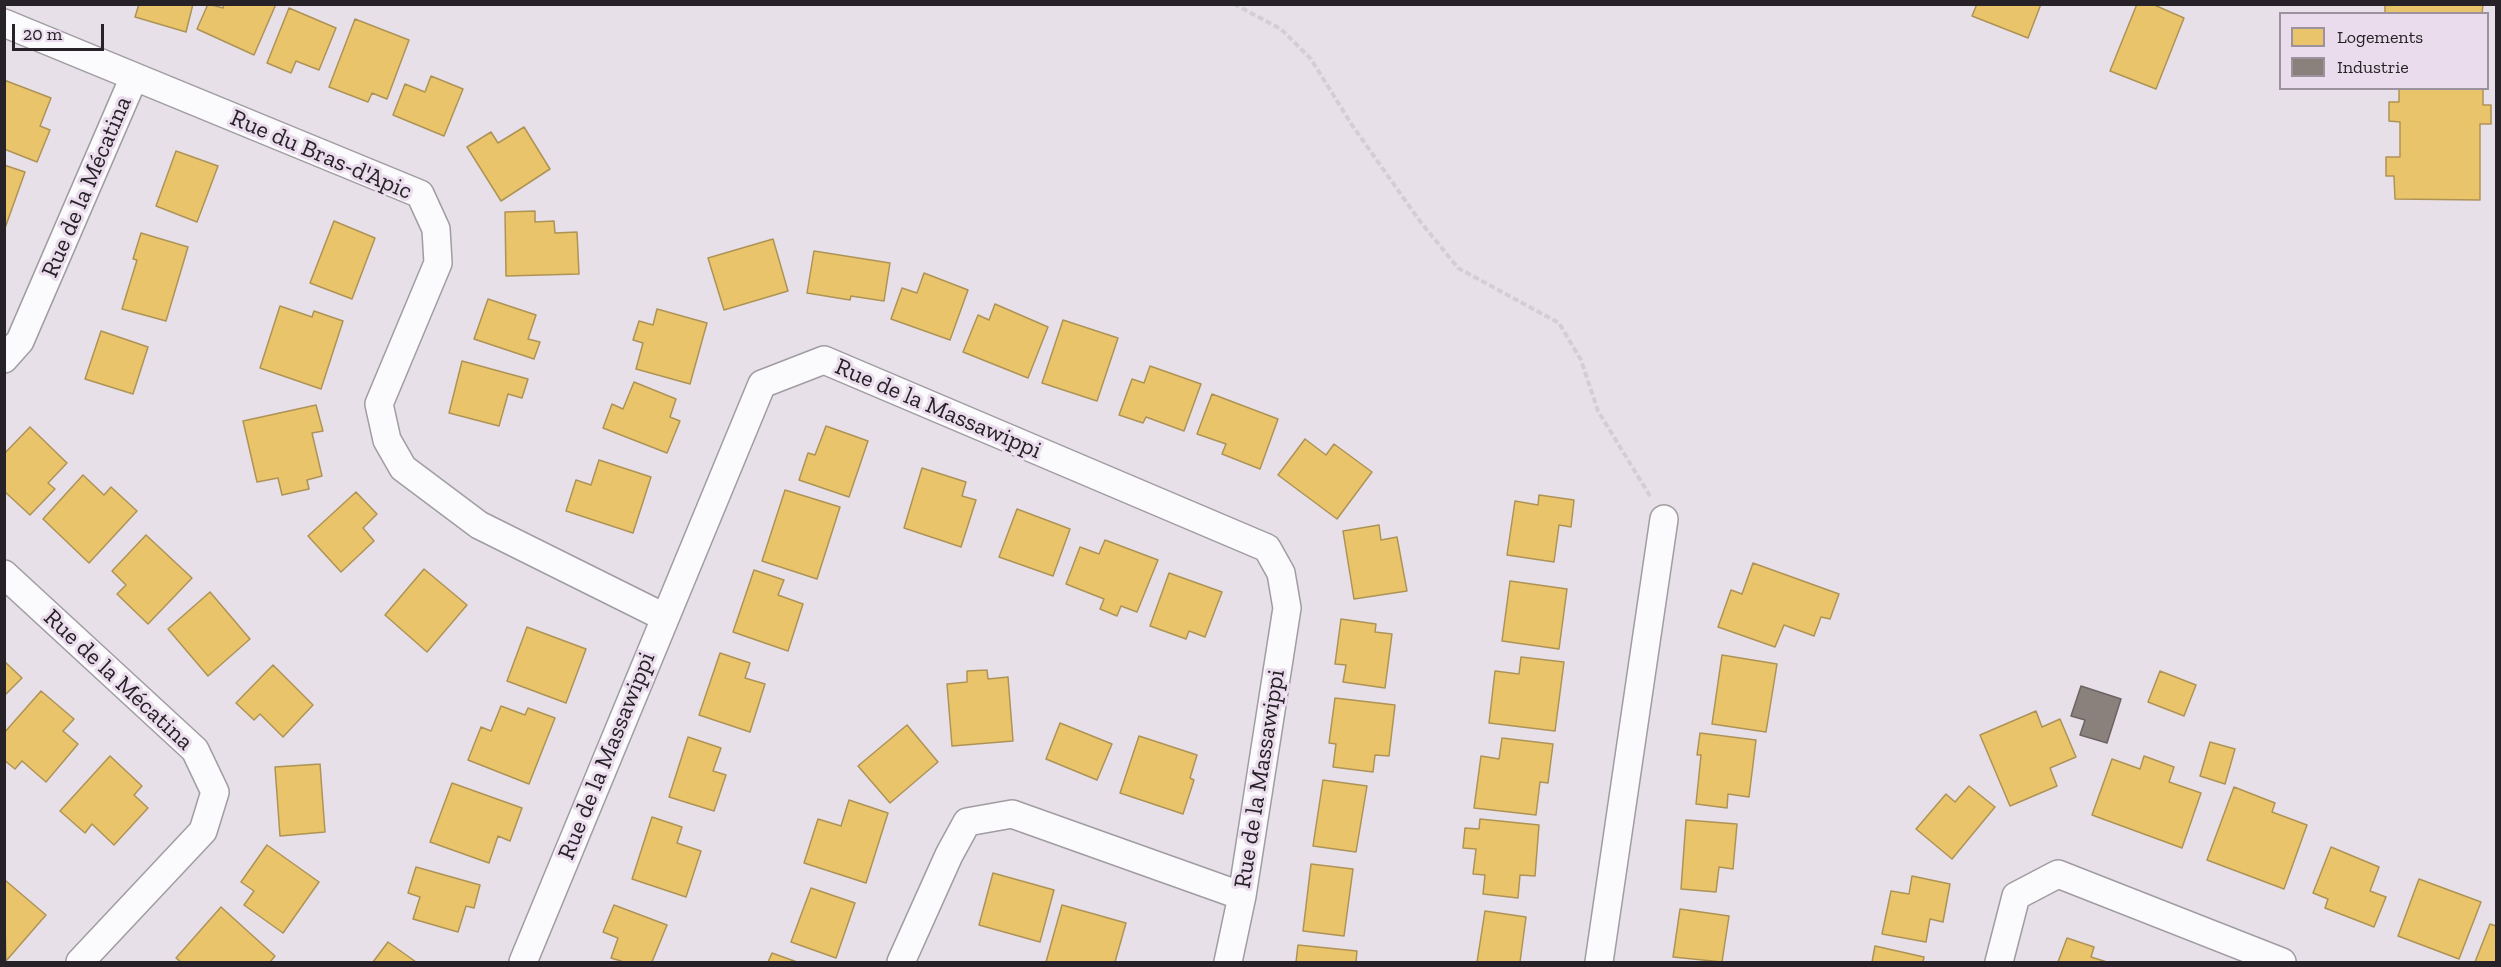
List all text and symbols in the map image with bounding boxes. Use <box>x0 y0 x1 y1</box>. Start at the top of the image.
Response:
scale bar <box>15 12 106 50</box>
legend <box>2279 12 2489 90</box>
text: 20 m <box>23 23 62 45</box>
text: Logements <box>2337 26 2423 48</box>
text: Industrie <box>2337 56 2409 78</box>
street label: Rue de la Mécatina <box>36 92 138 282</box>
street label: Rue du Bras-d'Apic <box>226 104 416 206</box>
street label: Rue de la Massawippi <box>831 353 1045 465</box>
street label: Rue de la Mécatina <box>37 603 199 757</box>
street label: Rue de la Massawippi <box>552 648 662 864</box>
street label: Rue de la Massawippi <box>1228 667 1292 891</box>

